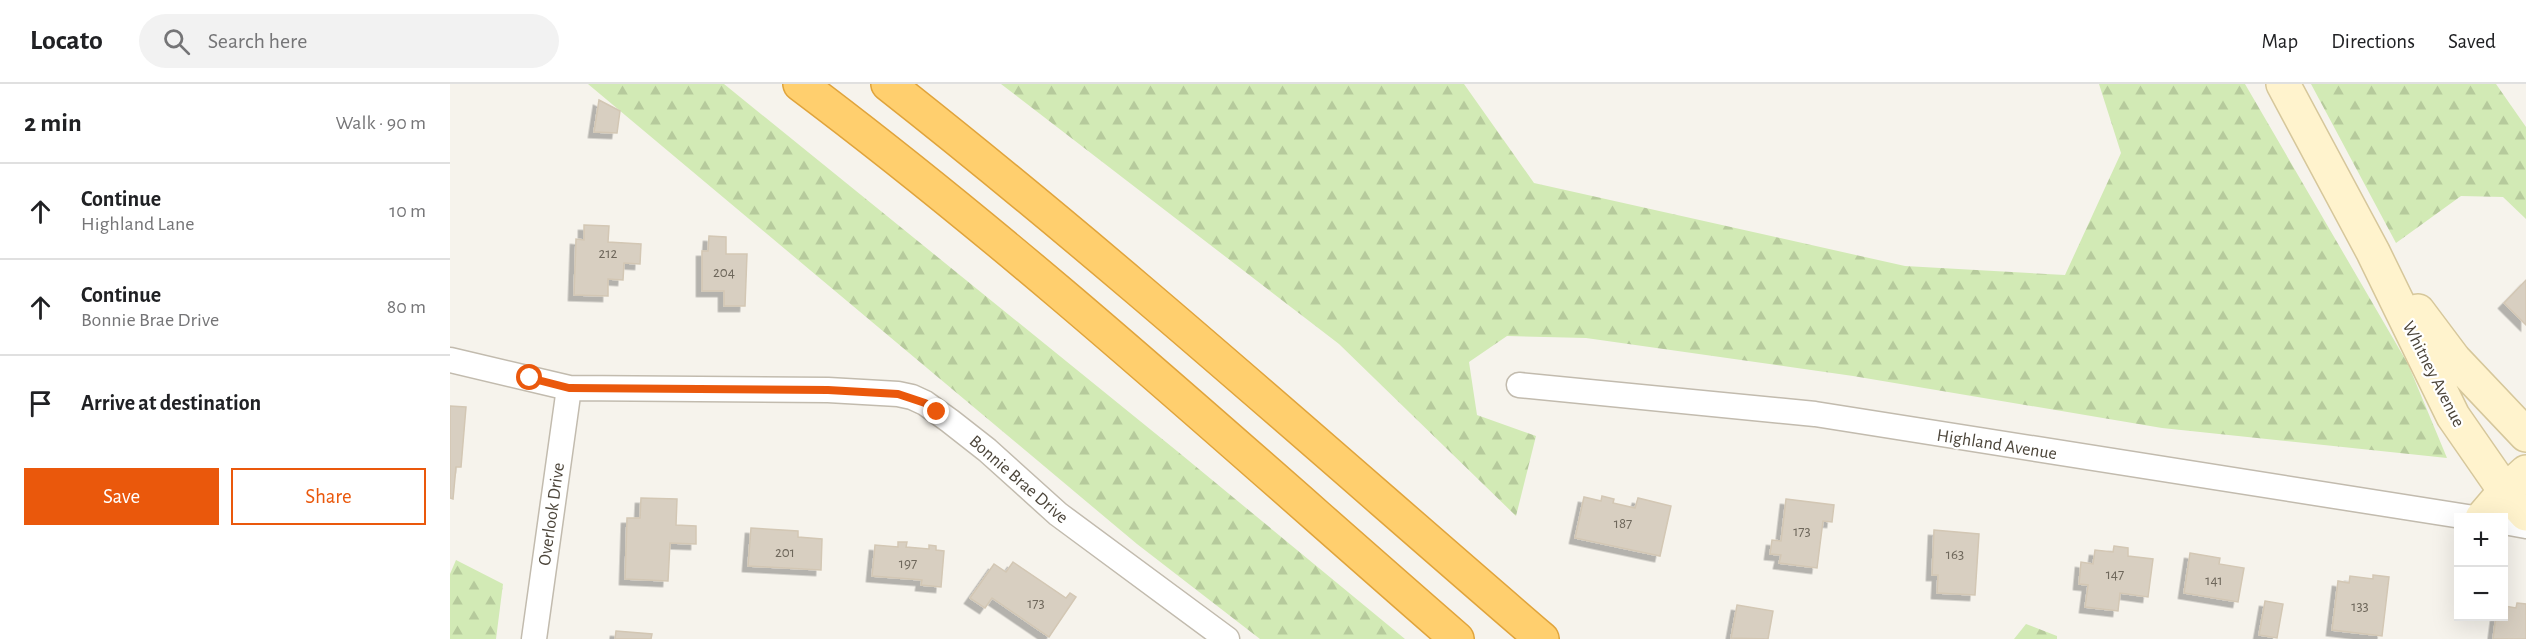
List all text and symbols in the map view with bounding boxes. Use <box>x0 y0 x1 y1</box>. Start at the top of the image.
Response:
search box <box>139 14 559 68</box>
icon: search <box>160 25 193 58</box>
text: Locato <box>30 27 103 55</box>
text: Search here <box>208 30 307 52</box>
text: Map <box>2262 31 2298 52</box>
text: Directions <box>2331 31 2415 52</box>
text: Saved <box>2448 31 2496 52</box>
text: 2 min <box>24 110 82 136</box>
text: Walk · 90 m <box>335 113 426 133</box>
text: Continue <box>81 188 161 210</box>
icon: ahead <box>24 195 57 228</box>
text: 10 m <box>389 201 426 221</box>
text: Highland Lane <box>81 214 195 234</box>
house number: 212 <box>599 246 618 261</box>
house number: 204 <box>713 265 735 280</box>
text: Continue <box>81 284 161 306</box>
icon: ahead <box>24 291 57 324</box>
text: 80 m <box>387 297 426 317</box>
text: Bonnie Brae Drive <box>81 310 219 330</box>
street label: Whitney Avenue <box>2399 319 2467 430</box>
route start <box>516 364 542 390</box>
icon: arrive <box>24 387 57 420</box>
text: Arrive at destination <box>81 392 261 414</box>
route end <box>923 398 949 424</box>
street label: Highland Avenue <box>1935 427 2058 463</box>
street label: Bonnie Brae Drive <box>966 432 1071 527</box>
street label: Overlook Drive <box>536 462 568 567</box>
button: Save <box>24 468 219 525</box>
button: Share <box>231 468 426 525</box>
map controls <box>2454 513 2508 621</box>
button: + <box>2454 513 2508 567</box>
house number: 187 <box>1614 516 1632 531</box>
house number: 173 <box>1793 524 1811 539</box>
house number: 201 <box>775 545 795 560</box>
house number: 163 <box>1946 547 1964 562</box>
house number: 197 <box>899 556 917 571</box>
house number: 147 <box>2106 567 2124 582</box>
button: − <box>2454 567 2508 621</box>
house number: 141 <box>2205 573 2223 588</box>
house number: 173 <box>1027 596 1045 611</box>
house number: 133 <box>2351 599 2369 614</box>

